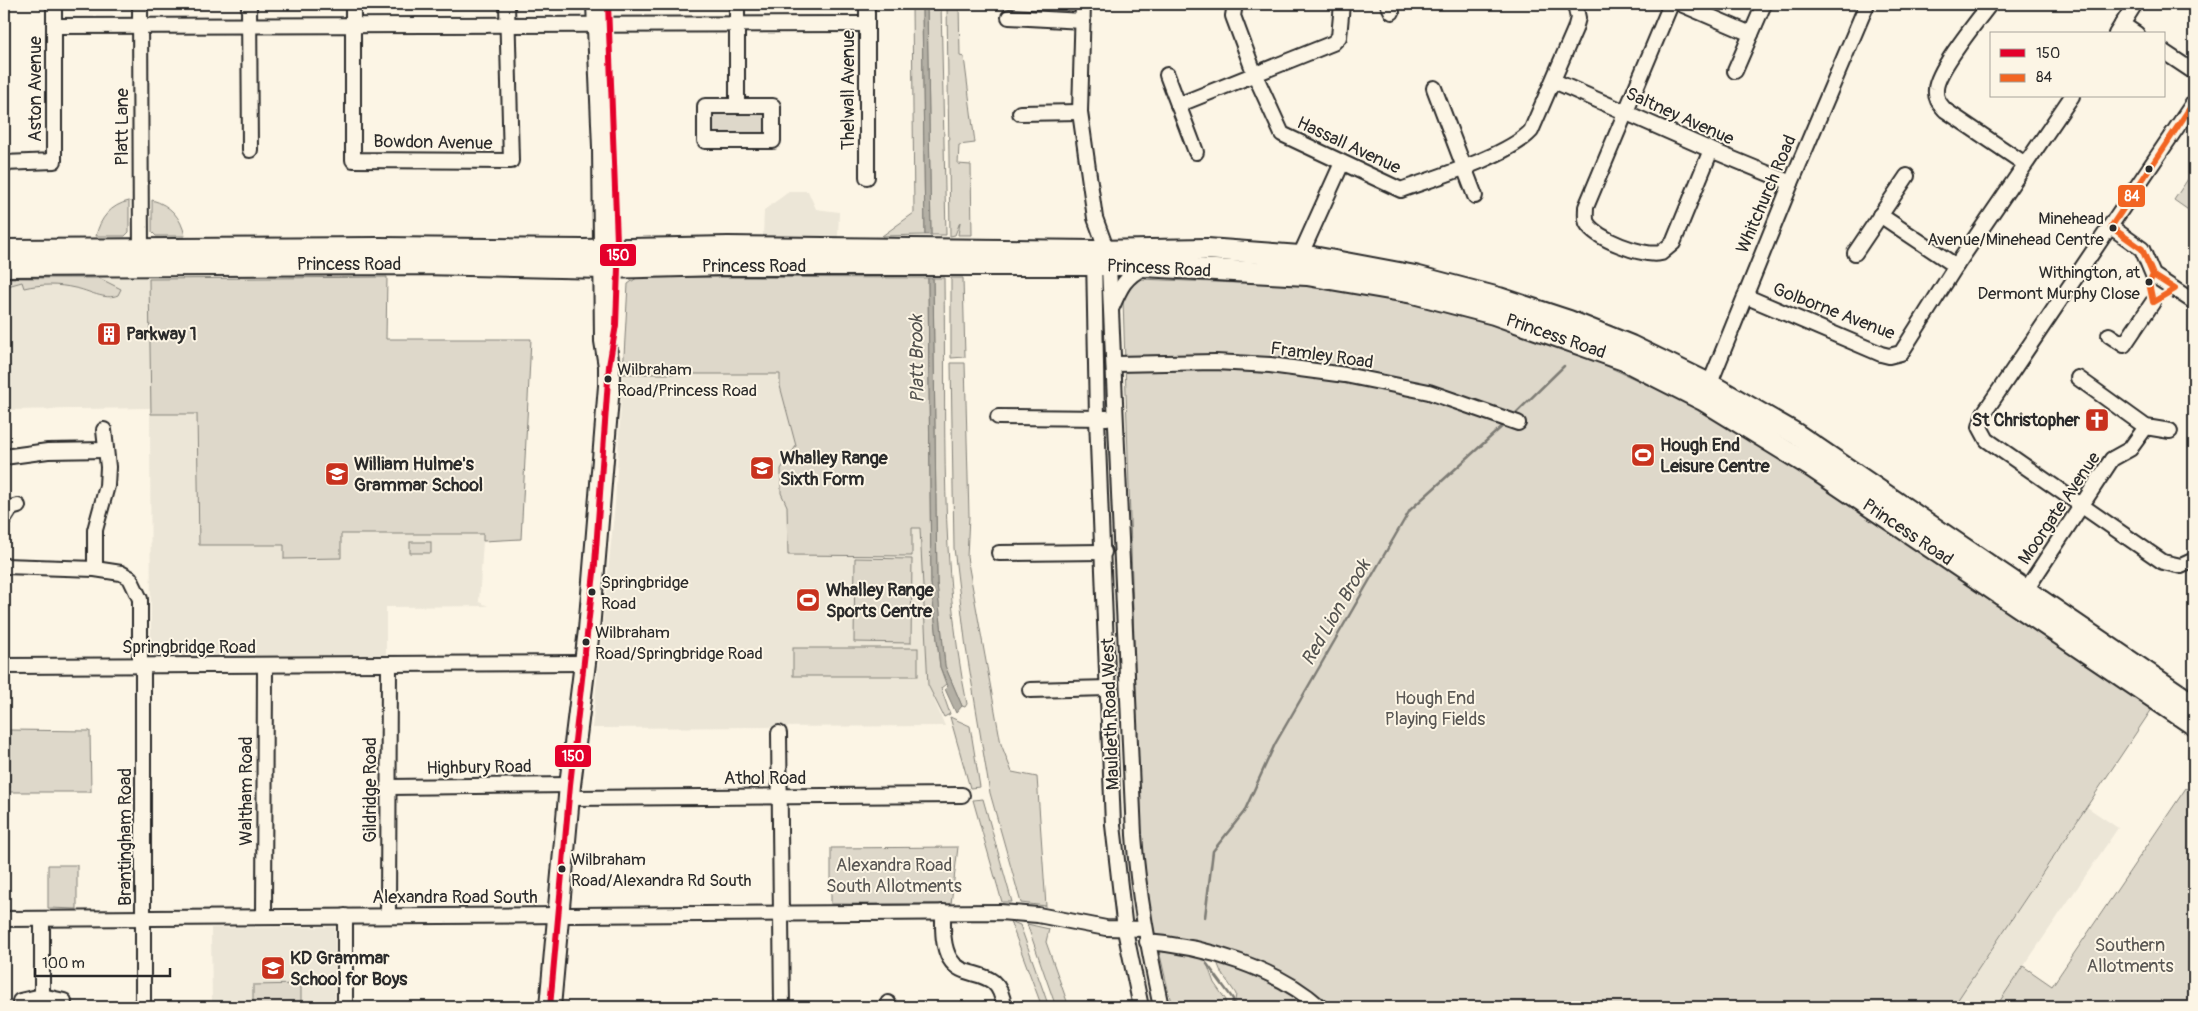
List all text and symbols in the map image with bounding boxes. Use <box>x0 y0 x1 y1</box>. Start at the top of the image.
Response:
street label: Thelwall Avenue <box>837 30 860 150</box>
legend <box>1990 32 2166 98</box>
street label: Aston Avenue <box>24 36 47 142</box>
text: 150 <box>2036 44 2060 63</box>
text: 84 <box>2036 68 2053 87</box>
street label: Saltney Avenue <box>1622 82 1738 151</box>
street label: Platt Lane <box>111 88 134 166</box>
street label: Hassall Avenue <box>1293 111 1405 180</box>
street label: Bowdon Avenue <box>373 130 493 155</box>
street label: Whitchurch Road <box>1731 132 1802 257</box>
unlabelled marker <box>2144 164 2154 174</box>
line badge: 84 <box>2117 184 2146 208</box>
text: 84 <box>2124 188 2140 205</box>
place label: Minehead Avenue/Minehead Centre <box>1927 208 2105 250</box>
marker: Minehead Avenue/Minehead Centre <box>2108 223 2118 233</box>
line badge: 150 <box>599 243 637 267</box>
text: 150 <box>607 247 630 264</box>
street label: Princess Road <box>297 253 401 276</box>
street label: Princess Road <box>1106 254 1212 283</box>
street label: Princess Road <box>702 255 806 278</box>
place label: Withington, at Dermont Murphy Close <box>1977 262 2141 304</box>
marker: Withington, at Dermont Murphy Close <box>2144 277 2154 287</box>
street label: Golborne Avenue <box>1769 278 1898 345</box>
street label: Princess Road <box>1503 309 1609 364</box>
water label: Platt Brook <box>904 313 930 403</box>
building icon: Parkway 1 <box>96 321 122 347</box>
place label: Parkway 1 <box>126 323 197 346</box>
street label: Framley Road <box>1269 337 1375 374</box>
place label: Wilbraham Road/Princess Road <box>617 359 757 401</box>
marker: Wilbraham Road/Princess Road <box>603 374 613 384</box>
church icon: St Christopher <box>2084 407 2110 433</box>
place label: St Christopher <box>1972 409 2081 432</box>
place label: Hough End Leisure Centre <box>1660 434 1771 478</box>
sports icon: Hough End Leisure Centre <box>1630 442 1656 468</box>
place label: Whalley Range Sixth Form <box>780 447 889 491</box>
street label: Moorgate Avenue <box>2013 447 2106 569</box>
place label: William Hulme's Grammar School <box>354 453 483 497</box>
school or university icon: Whalley Range Sixth Form <box>749 455 775 481</box>
school or university icon: William Hulme's Grammar School <box>324 461 350 487</box>
street label: Princess Road <box>1858 494 1957 571</box>
water label: Red Lion Brook <box>1296 553 1377 670</box>
place label: Springbridge Road <box>601 572 689 614</box>
place label: Whalley Range Sports Centre <box>826 579 935 623</box>
marker: Springbridge Road <box>587 587 597 597</box>
sports icon: Whalley Range Sports Centre <box>795 587 821 613</box>
place label: Wilbraham Road/Springbridge Road <box>595 622 763 664</box>
street label: Springbridge Road <box>122 636 256 659</box>
marker: Wilbraham Road/Springbridge Road <box>581 637 591 647</box>
street label: Mauldeth Road West <box>1096 637 1125 791</box>
park label: Hough End Playing Fields <box>1385 687 1485 731</box>
street label: Waltham Road <box>235 736 258 846</box>
street label: Gildridge Road <box>359 737 382 843</box>
line badge: 150 <box>554 744 592 768</box>
text: 150 <box>562 748 585 765</box>
street label: Highbury Road <box>426 755 532 780</box>
street label: Athol Road <box>724 767 806 790</box>
street label: Brantingham Road <box>114 768 137 906</box>
place label: Wilbraham Road/Alexandra Rd South <box>571 849 752 891</box>
park label: Alexandra Road South Allotments <box>826 854 962 898</box>
marker: Wilbraham Road/Alexandra Rd South <box>557 864 567 874</box>
street label: Alexandra Road South <box>372 886 538 909</box>
park label: Southern Allotments <box>2087 934 2173 978</box>
scale bar <box>35 946 170 978</box>
place label: KD Grammar School for Boys <box>290 947 408 991</box>
text: 100 m <box>42 954 85 973</box>
school or university icon: KD Grammar School for Boys <box>260 955 286 981</box>

